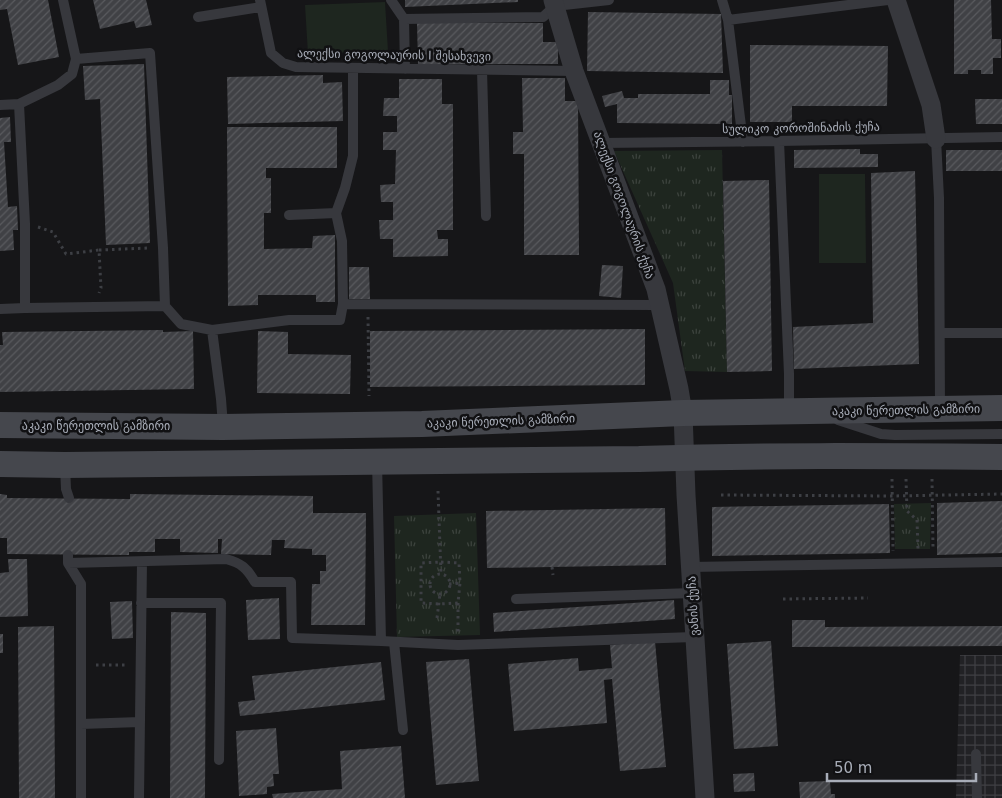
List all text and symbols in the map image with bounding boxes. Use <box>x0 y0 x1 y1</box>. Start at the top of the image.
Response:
street label: ალექსი გოგოლაურის I შესახვევი <box>297 46 491 64</box>
street label: სულიკო კოროშინაძის ქუჩა <box>722 120 880 136</box>
street label: ალექსი გოგოლაურის ქუჩა <box>591 129 657 281</box>
street label: აკაკი წერეთლის გამზირი <box>832 402 980 418</box>
street label: აკაკი წერეთლის გამზირი <box>427 411 575 431</box>
street label: აკაკი წერეთლის გამზირი <box>22 419 170 433</box>
street label: ვანის ქუჩა <box>684 576 702 636</box>
scale bar <box>827 750 976 782</box>
text: 50 m <box>834 759 872 777</box>

